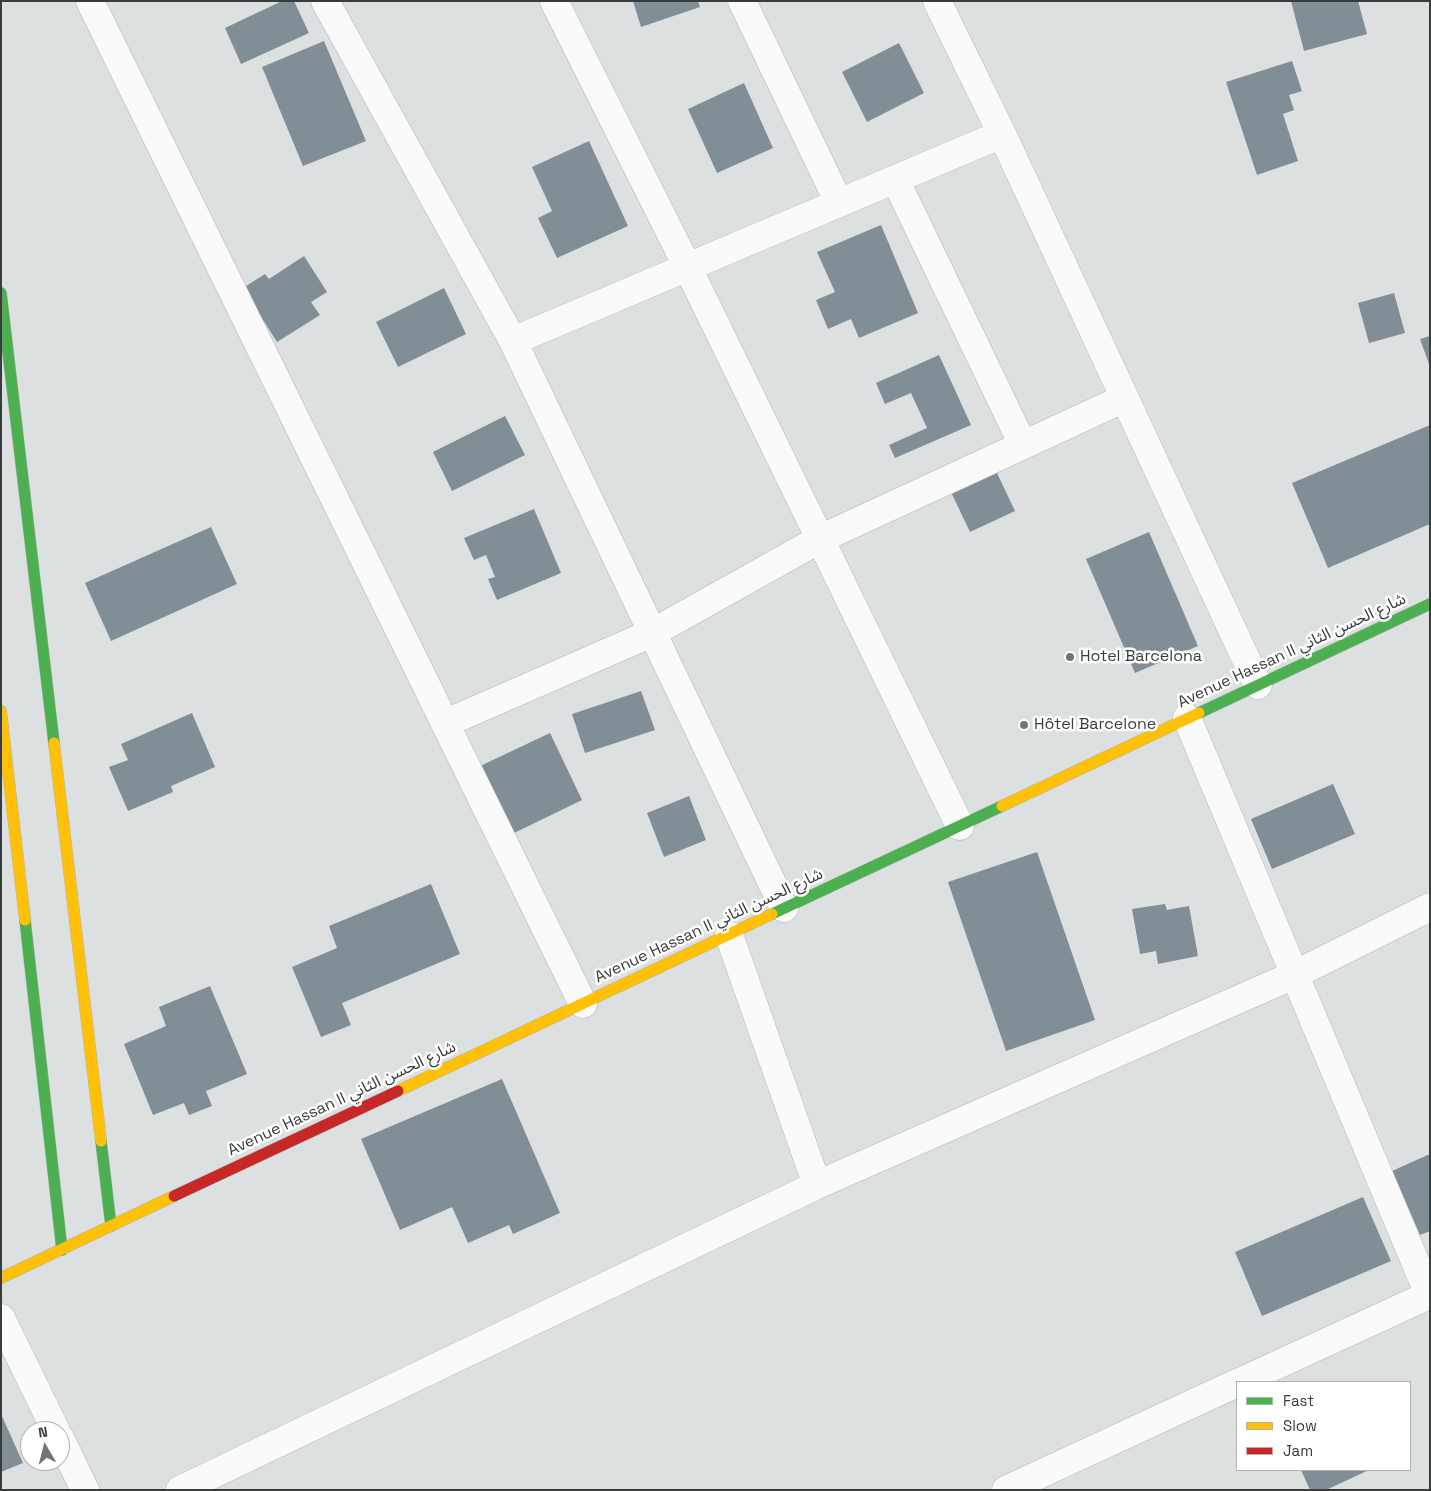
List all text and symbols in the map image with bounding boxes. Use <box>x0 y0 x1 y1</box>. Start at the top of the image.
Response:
street label: Avenue Hassan II شارع الحسن الثاني <box>1175 590 1409 712</box>
place label: Hotel Barcelona <box>1080 647 1202 667</box>
marker: Hotel Barcelona <box>1064 651 1076 663</box>
place label: Hôtel Barcelone <box>1034 715 1156 735</box>
marker: Hôtel Barcelone <box>1018 719 1030 731</box>
street label: Avenue Hassan II شارع الحسن الثاني <box>592 865 826 987</box>
street label: Avenue Hassan II شارع الحسن الثاني <box>225 1038 459 1160</box>
legend <box>1236 1381 1411 1471</box>
text: Fast <box>1283 1391 1314 1410</box>
text: Slow <box>1283 1416 1317 1435</box>
north arrow <box>20 1421 70 1471</box>
text: N <box>37 1423 49 1442</box>
text: Jam <box>1283 1441 1313 1460</box>

